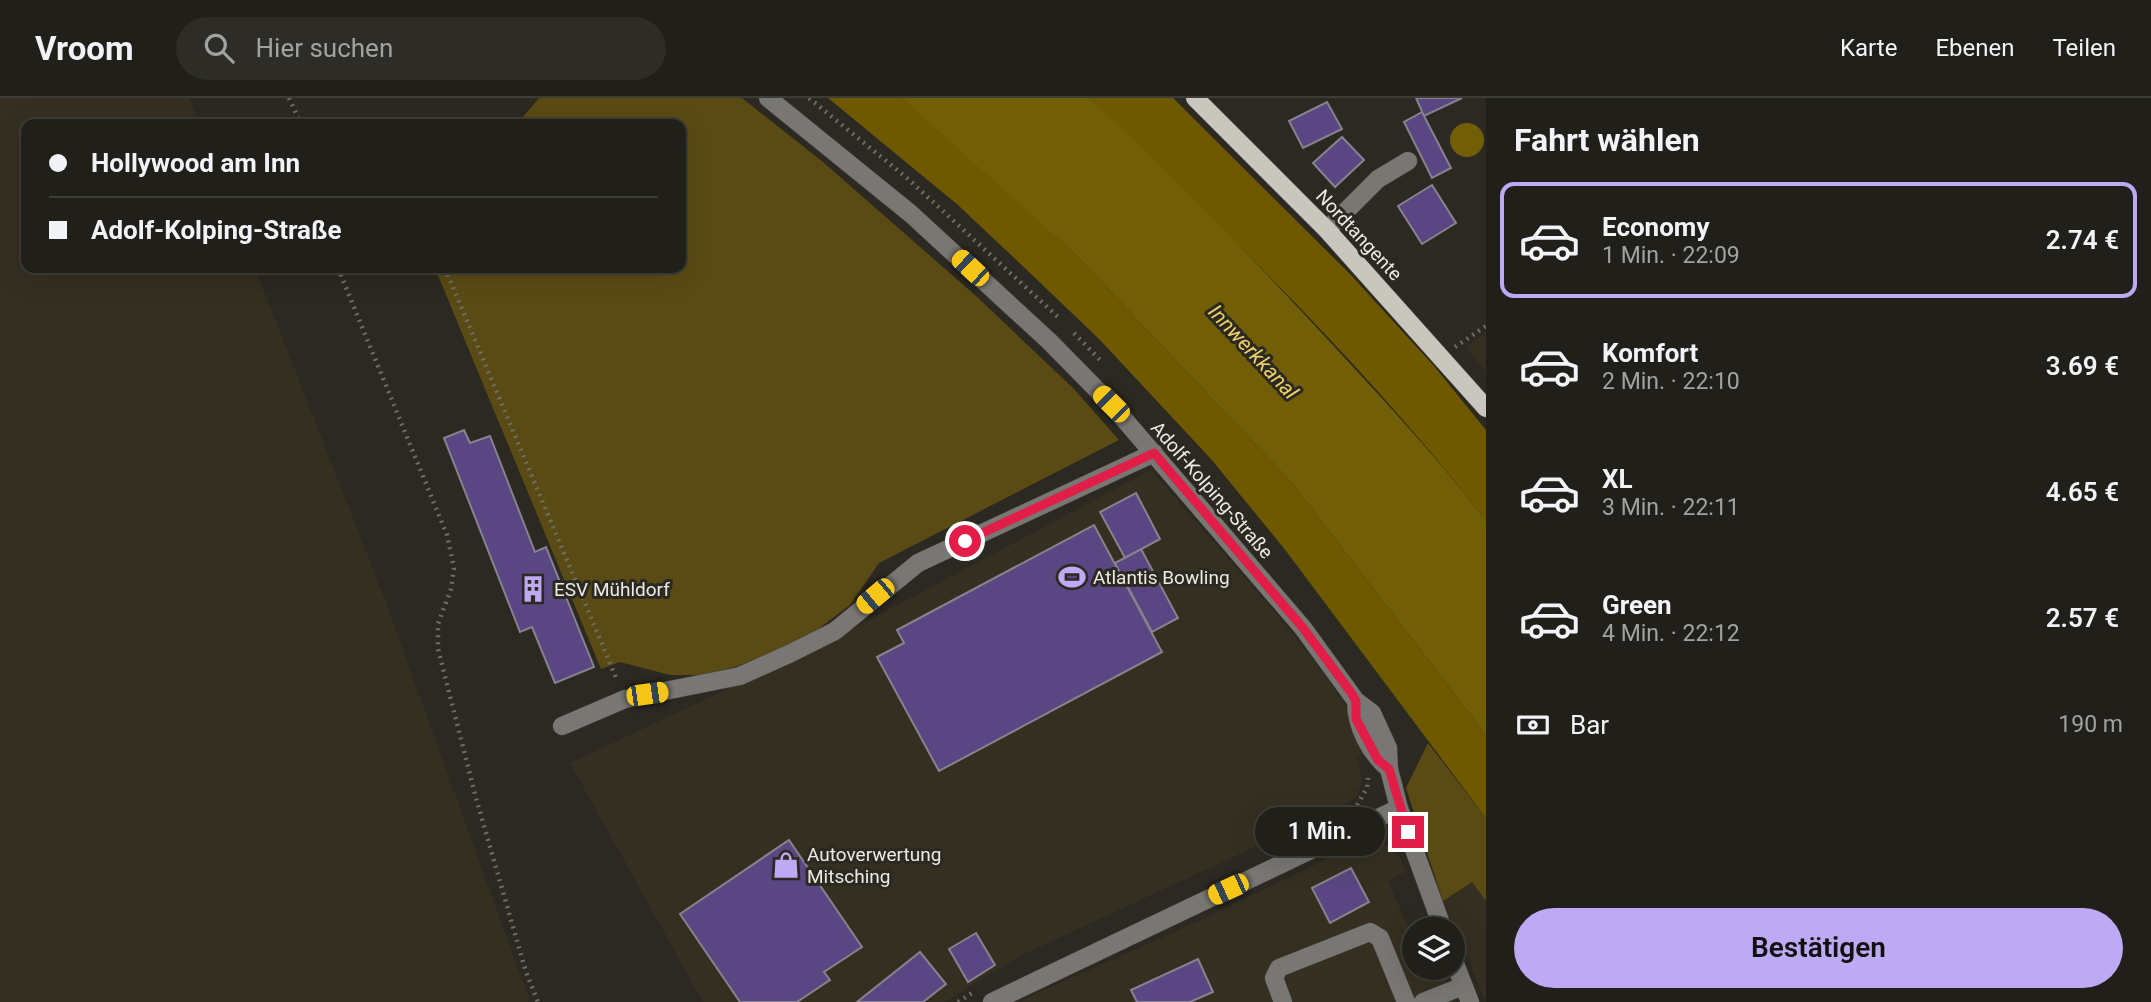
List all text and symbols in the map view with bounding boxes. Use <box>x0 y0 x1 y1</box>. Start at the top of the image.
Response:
search box <box>176 17 666 80</box>
text: Vroom <box>35 29 134 68</box>
icon: search <box>200 29 238 67</box>
text: Hier suchen <box>256 33 393 63</box>
text: Karte <box>1840 34 1897 62</box>
text: Ebenen <box>1935 34 2014 62</box>
text: Teilen <box>2052 34 2116 62</box>
text: Fahrt wählen <box>1514 121 1700 159</box>
text: Hollywood am Inn <box>91 148 300 178</box>
street label: Nordtangente <box>1311 185 1407 285</box>
icon: car <box>1518 209 1581 272</box>
text: Economy <box>1602 212 1709 242</box>
text: Adolf-Kolping-Straße <box>91 215 341 245</box>
text: 2.74 € <box>2046 225 2119 255</box>
text: 1 Min. · 22:09 <box>1602 242 1740 269</box>
car <box>948 246 993 290</box>
water label: Innwerkkanal <box>1203 300 1303 405</box>
icon: car <box>1518 335 1581 398</box>
text: Komfort <box>1602 338 1698 368</box>
text: 3.69 € <box>2046 351 2119 381</box>
text: 2 Min. · 22:10 <box>1602 368 1740 395</box>
car <box>1089 382 1134 426</box>
street label: Adolf-Kolping-Straße <box>1146 417 1278 563</box>
icon: car <box>1518 461 1581 524</box>
text: XL <box>1602 464 1633 494</box>
text: 4.65 € <box>2046 477 2119 507</box>
text: 3 Min. · 22:11 <box>1602 494 1740 521</box>
route start <box>949 525 981 557</box>
sports icon: Atlantis Bowling <box>1057 562 1087 592</box>
place label: Atlantis Bowling <box>1093 566 1230 589</box>
building icon: ESV Mühldorf <box>518 574 548 604</box>
car <box>853 574 898 618</box>
place label: ESV Mühldorf <box>554 578 670 601</box>
icon: car <box>1518 587 1581 650</box>
text: Green <box>1602 590 1672 620</box>
text: 2.57 € <box>2046 603 2119 633</box>
text: 4 Min. · 22:12 <box>1602 620 1740 647</box>
car <box>625 681 670 707</box>
icon: cash <box>1514 706 1552 744</box>
text: Bar <box>1570 710 1609 740</box>
text: 190 m <box>2058 711 2123 738</box>
callout: 1 Min. <box>1254 808 1384 856</box>
route end <box>1392 816 1424 848</box>
text: 1 Min. <box>1288 818 1352 845</box>
place label: Autoverwertung Mitsching <box>807 843 941 888</box>
shop icon: Autoverwertung Mitsching <box>771 850 801 880</box>
car <box>1205 871 1252 907</box>
button: Bestätigen <box>1514 908 2123 988</box>
map controls <box>1402 917 1465 980</box>
button: layers <box>1402 917 1465 980</box>

